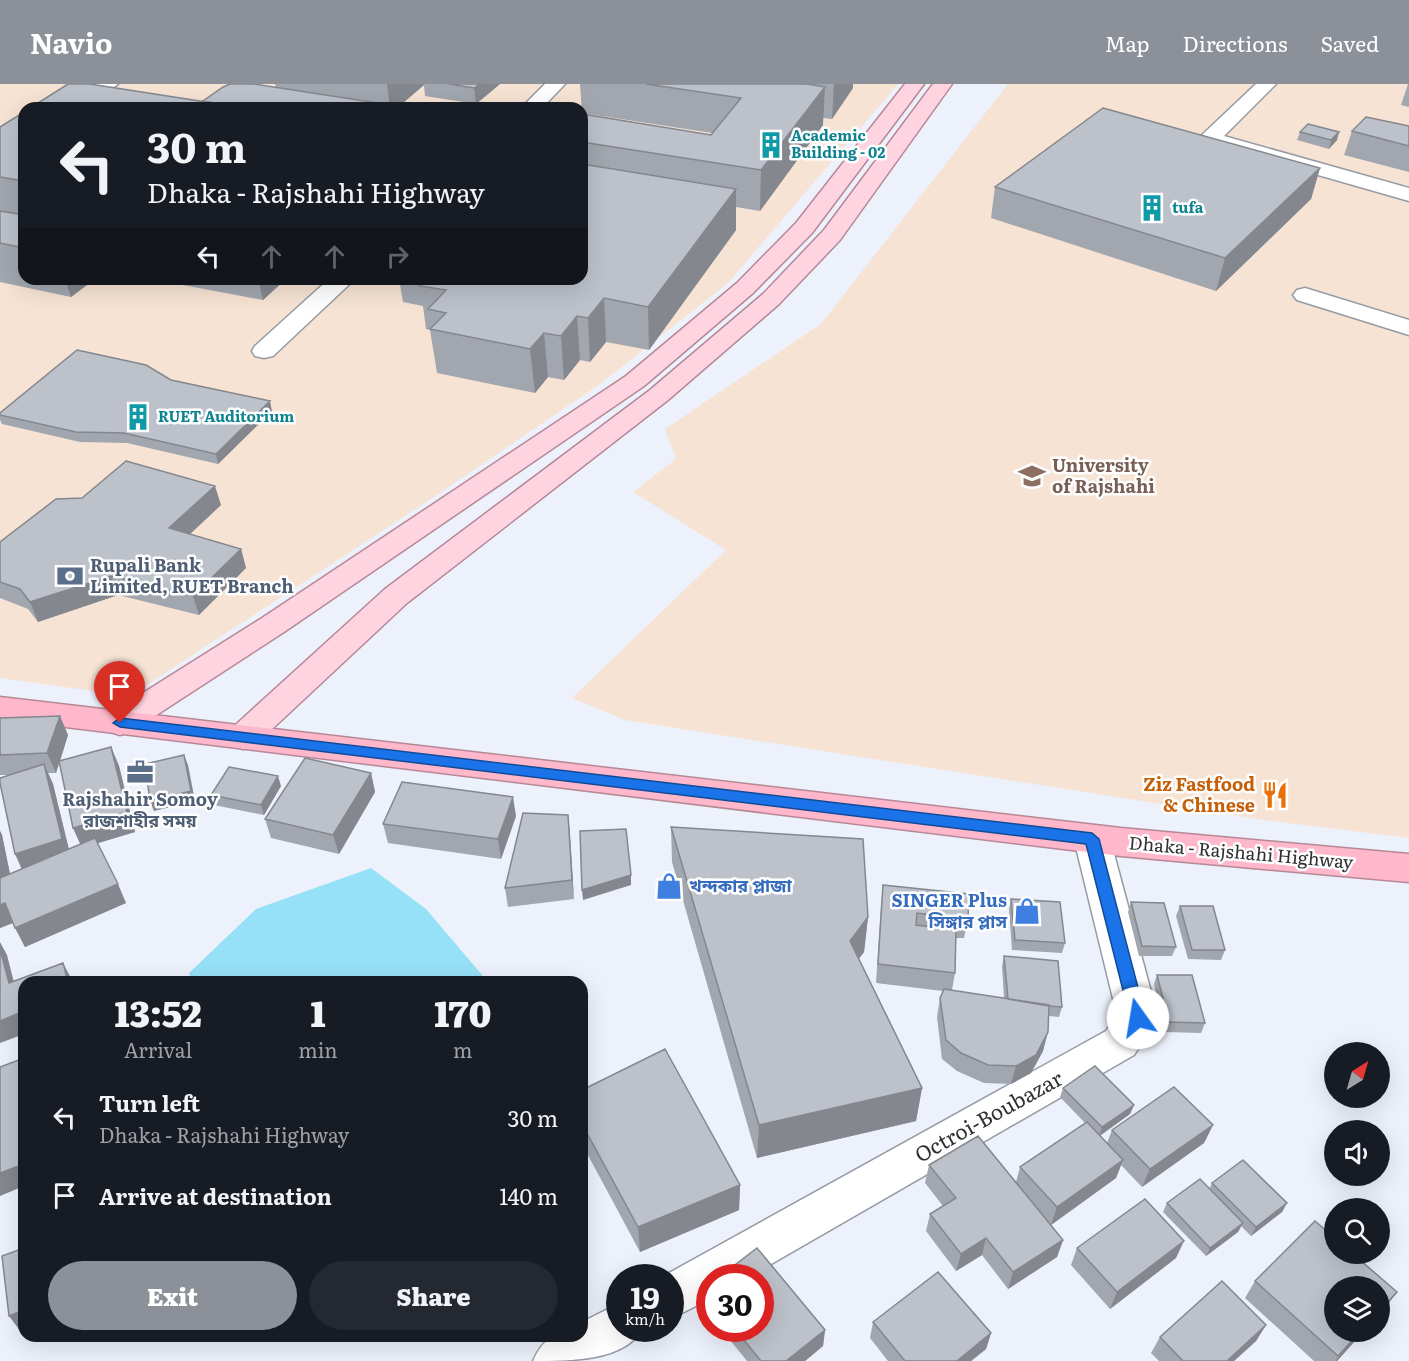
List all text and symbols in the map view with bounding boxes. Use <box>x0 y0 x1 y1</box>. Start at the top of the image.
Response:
text: Navio <box>30 21 112 63</box>
text: Map <box>1105 27 1150 58</box>
text: Directions <box>1183 27 1288 58</box>
text: Saved <box>1321 27 1379 58</box>
text: 30 m <box>147 114 247 176</box>
place label: Academic Building - 02 <box>791 123 885 163</box>
icon: left <box>48 126 126 204</box>
building icon: Academic Building - 02 <box>756 130 786 160</box>
text: Dhaka - Rajshahi Highway <box>147 171 485 211</box>
building icon: tufa <box>1137 193 1167 223</box>
place label: tufa <box>1172 195 1204 218</box>
icon: left <box>192 240 225 273</box>
icon: ahead <box>255 240 288 273</box>
icon: ahead <box>318 240 351 273</box>
icon: right <box>381 240 414 273</box>
building icon: RUET Auditorium <box>123 402 153 432</box>
place label: RUET Auditorium <box>158 404 294 427</box>
place label: University of Rajshahi <box>1052 451 1155 499</box>
school or university icon: University of Rajshahi <box>1017 461 1047 491</box>
place label: Rupali Bank Limited, RUET Branch <box>90 551 294 599</box>
bank icon: Rupali Bank Limited, RUET Branch <box>55 561 85 591</box>
pin <box>94 661 145 723</box>
icon: arrive <box>103 670 136 703</box>
office icon: Rajshahir Somoy রাজশাহীর সময় <box>125 757 155 787</box>
place label: Ziz Fastfood & Chinese <box>1143 770 1255 818</box>
restaurant icon: Ziz Fastfood & Chinese <box>1260 780 1290 810</box>
place label: Rajshahir Somoy রাজশাহীর সময় <box>62 785 218 833</box>
street label: Dhaka - Rajshahi Highway <box>1128 828 1355 875</box>
shop icon: খন্দকার প্লাজা <box>654 871 684 901</box>
place label: খন্দকার প্লাজা <box>689 871 792 898</box>
place label: SINGER Plus সিঙ্গার প্লাস <box>892 886 1007 934</box>
shop icon: SINGER Plus সিঙ্গার প্লাস <box>1012 896 1042 926</box>
text: 13:52 <box>115 985 202 1038</box>
text: 1 <box>310 985 325 1038</box>
text: 170 <box>434 985 491 1038</box>
position arrow <box>1106 986 1170 1050</box>
text: Arrival <box>124 1034 192 1064</box>
text: min <box>298 1034 338 1064</box>
text: m <box>453 1034 473 1064</box>
north arrow <box>1324 1042 1390 1108</box>
map controls <box>1324 1042 1390 1342</box>
street label: Octroi-Boubazar <box>908 1061 1068 1168</box>
text: Turn left <box>99 1086 200 1119</box>
icon: left <box>48 1101 81 1134</box>
text: 30 m <box>508 1101 558 1134</box>
text: Dhaka - Rajshahi Highway <box>99 1119 349 1149</box>
button: sound <box>1324 1120 1390 1186</box>
icon: arrive <box>48 1179 81 1212</box>
text: Arrive at destination <box>99 1179 332 1212</box>
text: 140 m <box>499 1179 558 1212</box>
button: search <box>1324 1198 1390 1264</box>
button: Exit <box>48 1261 297 1330</box>
button: Share <box>309 1261 558 1330</box>
speed limit sign: 30 <box>696 1264 774 1342</box>
text: 19 <box>630 1274 660 1318</box>
button: layers <box>1324 1276 1390 1342</box>
text: km/h <box>625 1307 665 1330</box>

